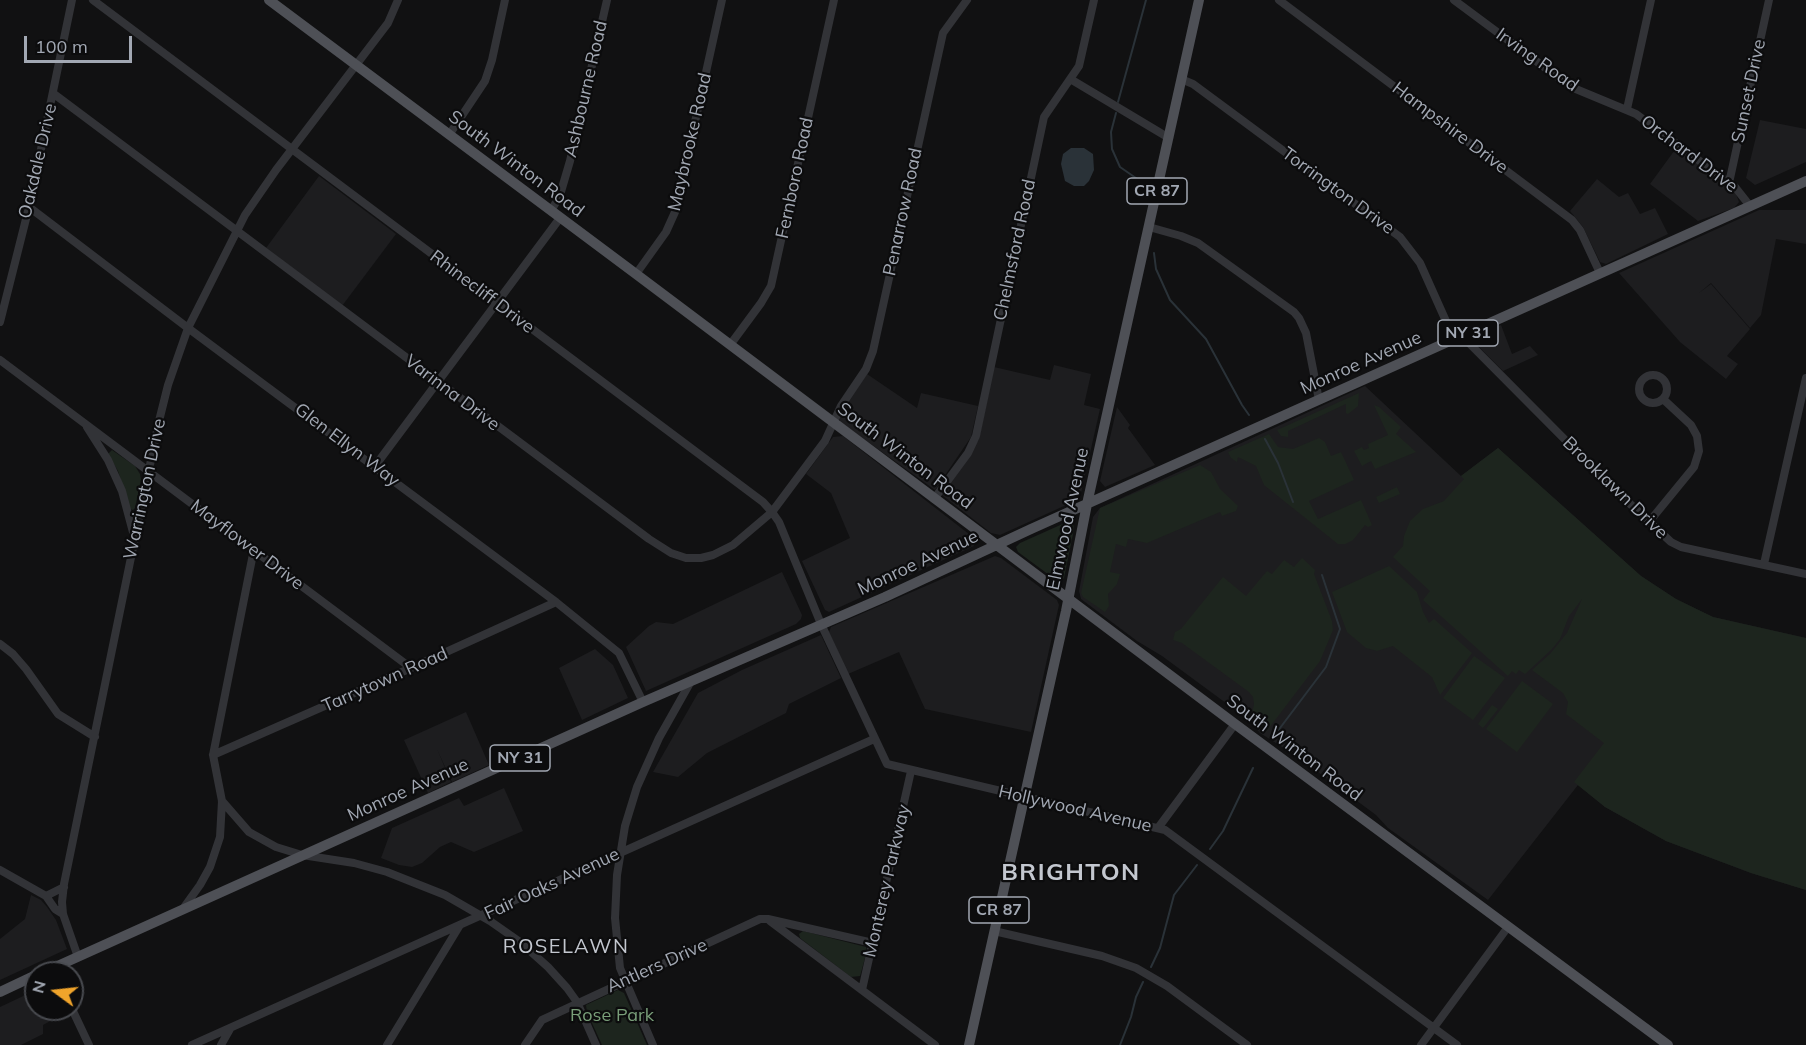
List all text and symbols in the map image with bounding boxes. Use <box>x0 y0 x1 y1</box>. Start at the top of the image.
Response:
street label: Ashbourne Road <box>560 18 612 160</box>
scale bar <box>27 24 135 62</box>
street label: Irving Road <box>1492 24 1582 96</box>
text: 100 m <box>35 35 88 58</box>
street label: Sunset Drive <box>1727 37 1771 145</box>
street label: Maybrooke Road <box>664 71 716 213</box>
street label: Hampshire Drive <box>1388 77 1512 179</box>
street label: Oakdale Drive <box>14 101 62 221</box>
street label: South Winton Road <box>444 106 588 222</box>
street label: Orchard Drive <box>1636 110 1742 198</box>
street label: Fernboro Road <box>772 115 818 241</box>
street label: Torrington Drive <box>1278 143 1398 239</box>
street label: Penarrow Road <box>879 146 927 278</box>
street label: Chelmsford Road <box>989 177 1041 323</box>
road number: CR 87 <box>1127 178 1187 204</box>
street label: Rhinecliff Drive <box>426 246 538 338</box>
road number: NY 31 <box>1438 320 1498 346</box>
street label: Monroe Avenue <box>1297 327 1425 399</box>
street label: Varinna Drive <box>400 350 504 436</box>
street label: South Winton Road <box>833 398 977 514</box>
street label: Glen Ellyn Way <box>290 399 404 491</box>
street label: Warrington Drive <box>119 416 171 562</box>
street label: Brooklawn Drive <box>1558 432 1672 544</box>
street label: Elmwood Avenue <box>1042 446 1094 592</box>
street label: Mayflower Drive <box>186 495 308 595</box>
street label: Monroe Avenue <box>854 526 982 600</box>
street label: Tarrytown Road <box>319 643 451 717</box>
street label: South Winton Road <box>1222 690 1366 806</box>
road number: NY 31 <box>490 745 550 771</box>
street label: Monroe Avenue <box>344 754 472 826</box>
street label: Hollywood Avenue <box>996 781 1154 837</box>
street label: Monterey Parkway <box>859 803 915 959</box>
street label: Fair Oaks Avenue <box>481 843 623 925</box>
district label: BRIGHTON <box>1001 859 1141 887</box>
road number: CR 87 <box>969 897 1029 923</box>
street label: Antlers Drive <box>603 934 711 998</box>
district label: ROSELAWN <box>503 935 629 959</box>
north arrow <box>24 961 84 1021</box>
text: N <box>27 978 50 995</box>
park label: Rose Park <box>570 1005 654 1027</box>

